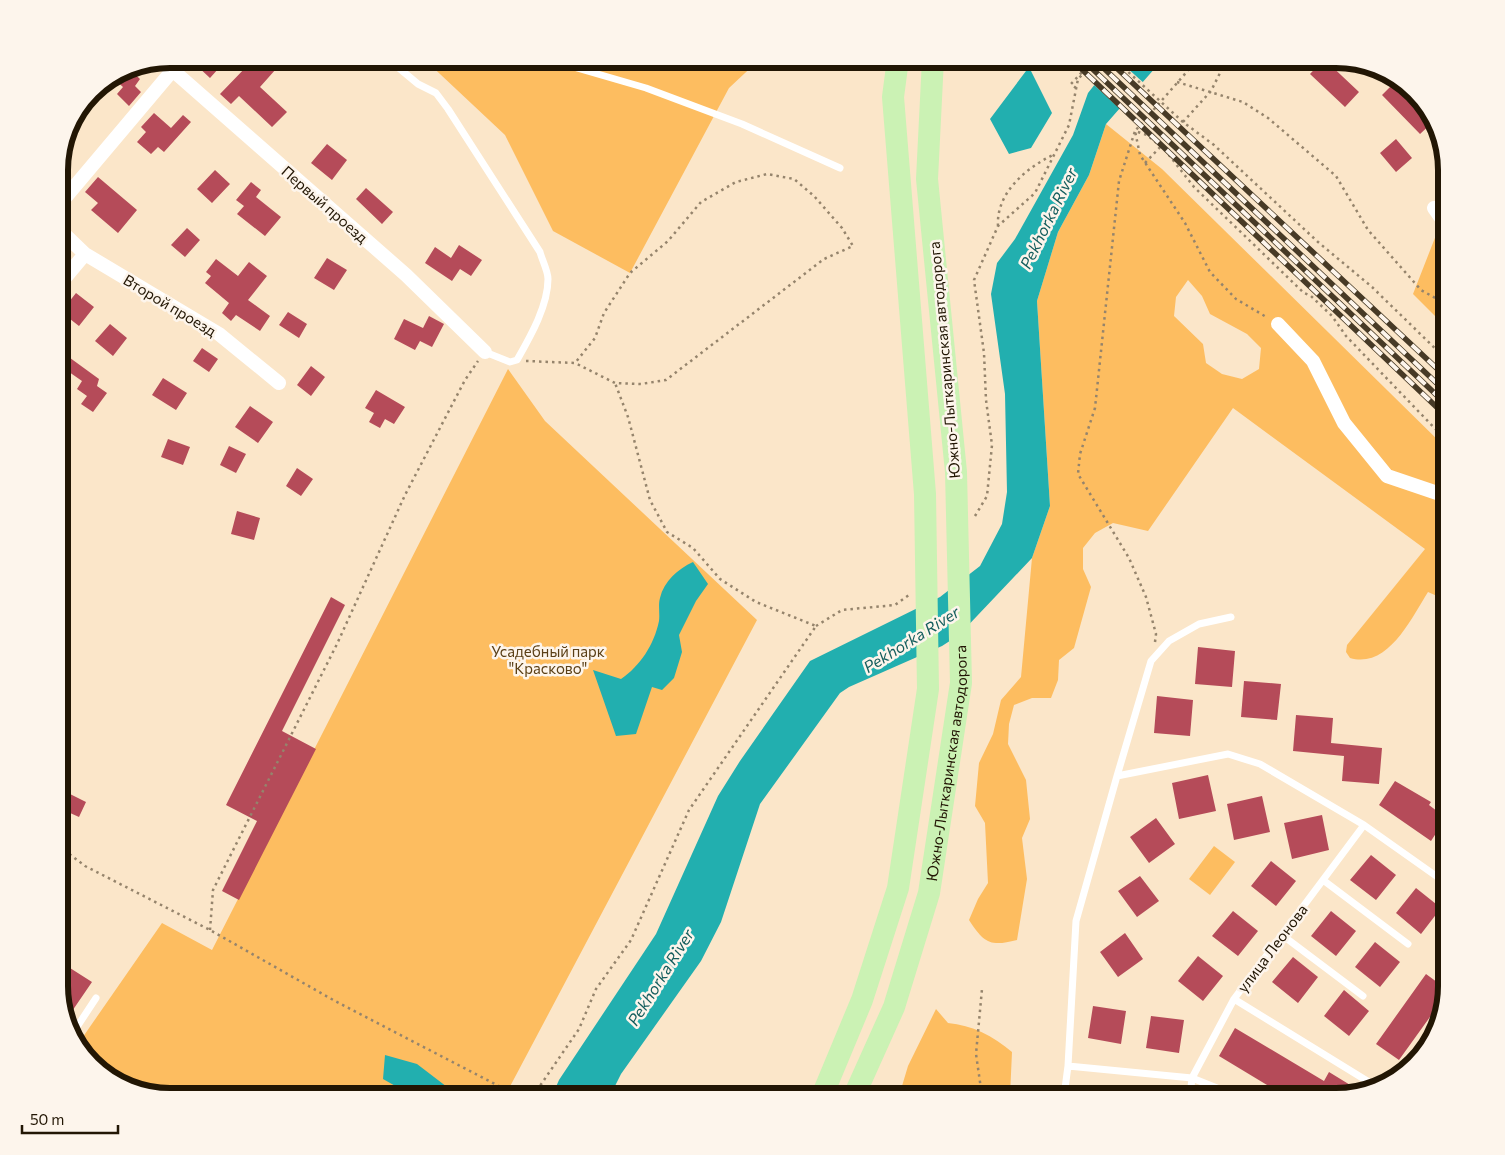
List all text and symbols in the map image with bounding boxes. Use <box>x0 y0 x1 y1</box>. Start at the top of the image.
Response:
street label: Первый проезд <box>278 162 372 246</box>
water label: Pekhorka River <box>1015 164 1081 271</box>
street label: Южно-Лыткаринская автодорога <box>925 241 963 479</box>
street label: Второй проезд <box>120 270 220 340</box>
water label: Pekhorka River <box>859 602 963 676</box>
park label: Усадебный парк "Красково" <box>491 642 605 677</box>
street label: Южно-Лыткаринская автодорога <box>922 645 970 882</box>
street label: улица Леонова <box>1233 901 1311 995</box>
water label: Pekhorka River <box>623 925 697 1029</box>
scale bar <box>22 1102 119 1134</box>
text: 50 m <box>30 1110 64 1128</box>

